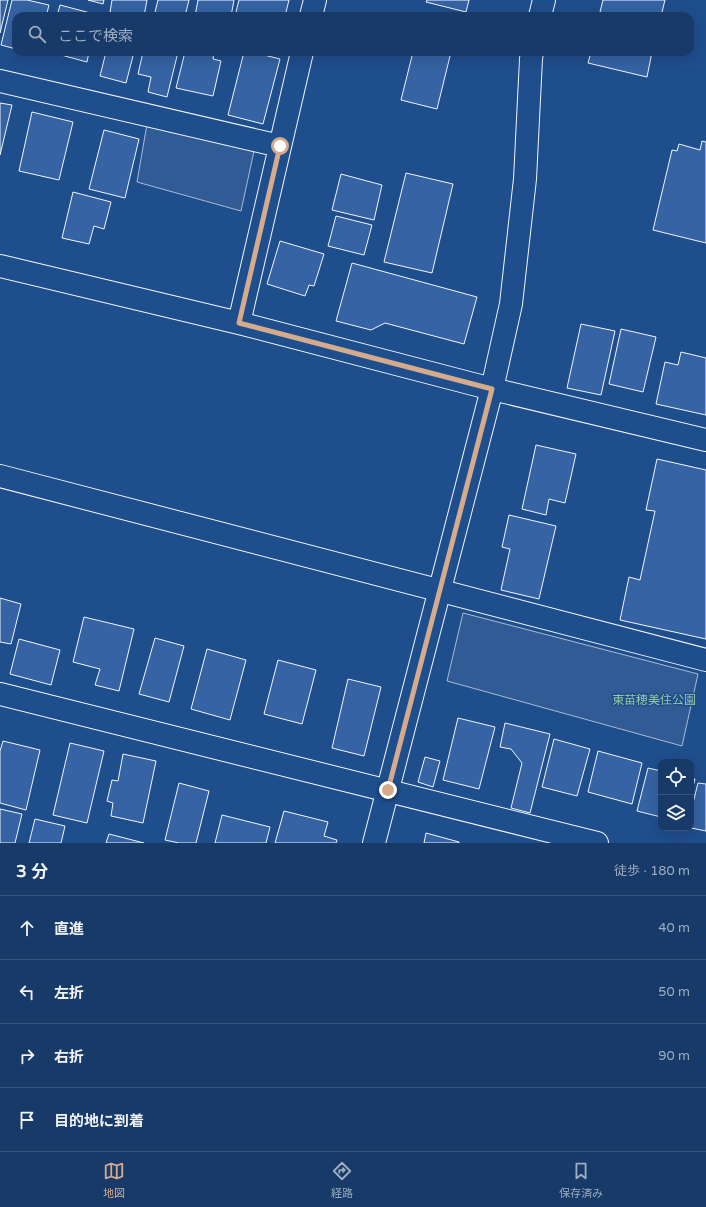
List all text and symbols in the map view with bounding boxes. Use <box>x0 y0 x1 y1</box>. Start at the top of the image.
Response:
search box <box>12 12 694 56</box>
icon: search <box>26 23 48 45</box>
text: ここで検索 <box>58 27 133 45</box>
route start <box>271 137 289 155</box>
park label: 東苗穂美住公園 <box>612 693 696 707</box>
map controls <box>658 759 694 831</box>
button: locate <box>658 759 694 795</box>
route end <box>379 781 397 799</box>
button: layers <box>658 795 694 831</box>
text: 3 分 <box>16 861 48 882</box>
text: 徒歩 · 180 m <box>614 863 690 879</box>
icon: ahead <box>16 917 38 939</box>
text: 直進 <box>54 920 84 938</box>
text: 40 m <box>658 920 690 936</box>
icon: left <box>16 981 38 1003</box>
text: 左折 <box>54 984 84 1002</box>
text: 50 m <box>658 984 690 1000</box>
icon: right <box>16 1045 38 1067</box>
text: 右折 <box>54 1048 84 1066</box>
text: 90 m <box>658 1048 690 1064</box>
icon: arrive <box>16 1109 38 1131</box>
text: 目的地に到着 <box>54 1112 144 1130</box>
tab: 地図 <box>103 1160 125 1200</box>
tab: 経路 <box>331 1160 353 1200</box>
tab: 保存済み <box>559 1160 603 1200</box>

